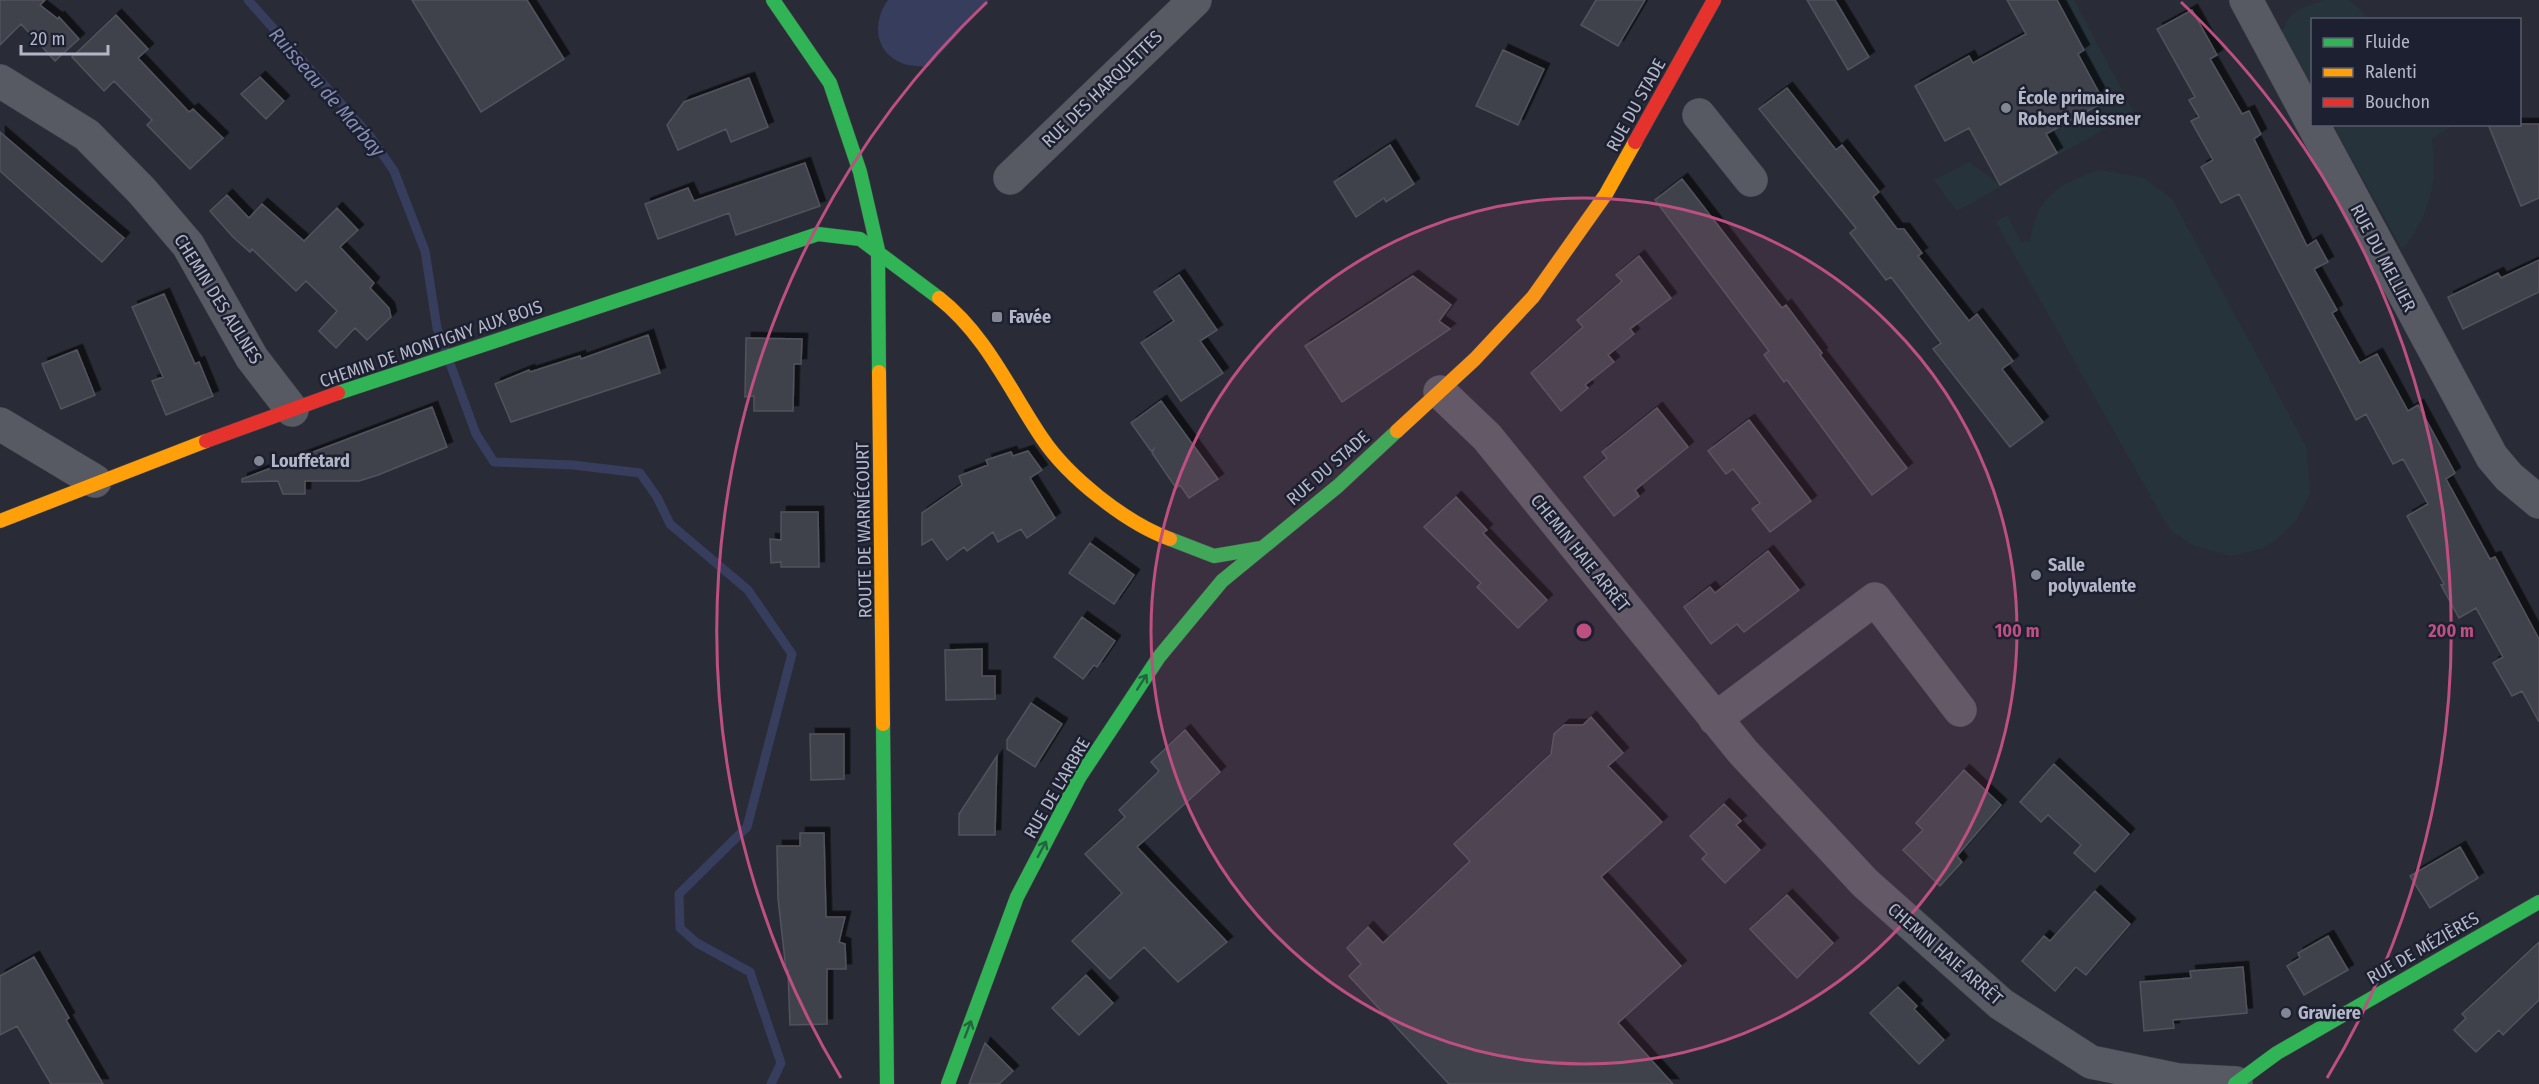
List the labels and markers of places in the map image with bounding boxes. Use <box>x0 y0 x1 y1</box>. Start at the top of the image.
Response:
place label: École primaire Robert Meissner <box>2018 86 2141 130</box>
marker: École primaire Robert Meissner <box>1999 101 2013 115</box>
place label: Favée <box>1009 306 1051 328</box>
marker: Favée <box>990 310 1004 324</box>
place label: Louffetard <box>271 450 350 472</box>
marker: Louffetard <box>252 454 266 468</box>
place label: Salle polyvalente <box>2048 554 2136 597</box>
marker: Salle polyvalente <box>2029 568 2043 582</box>
centre of rings <box>1574 621 1594 641</box>
place label: Graviere <box>2298 1002 2361 1024</box>
marker: Graviere <box>2279 1006 2293 1020</box>

